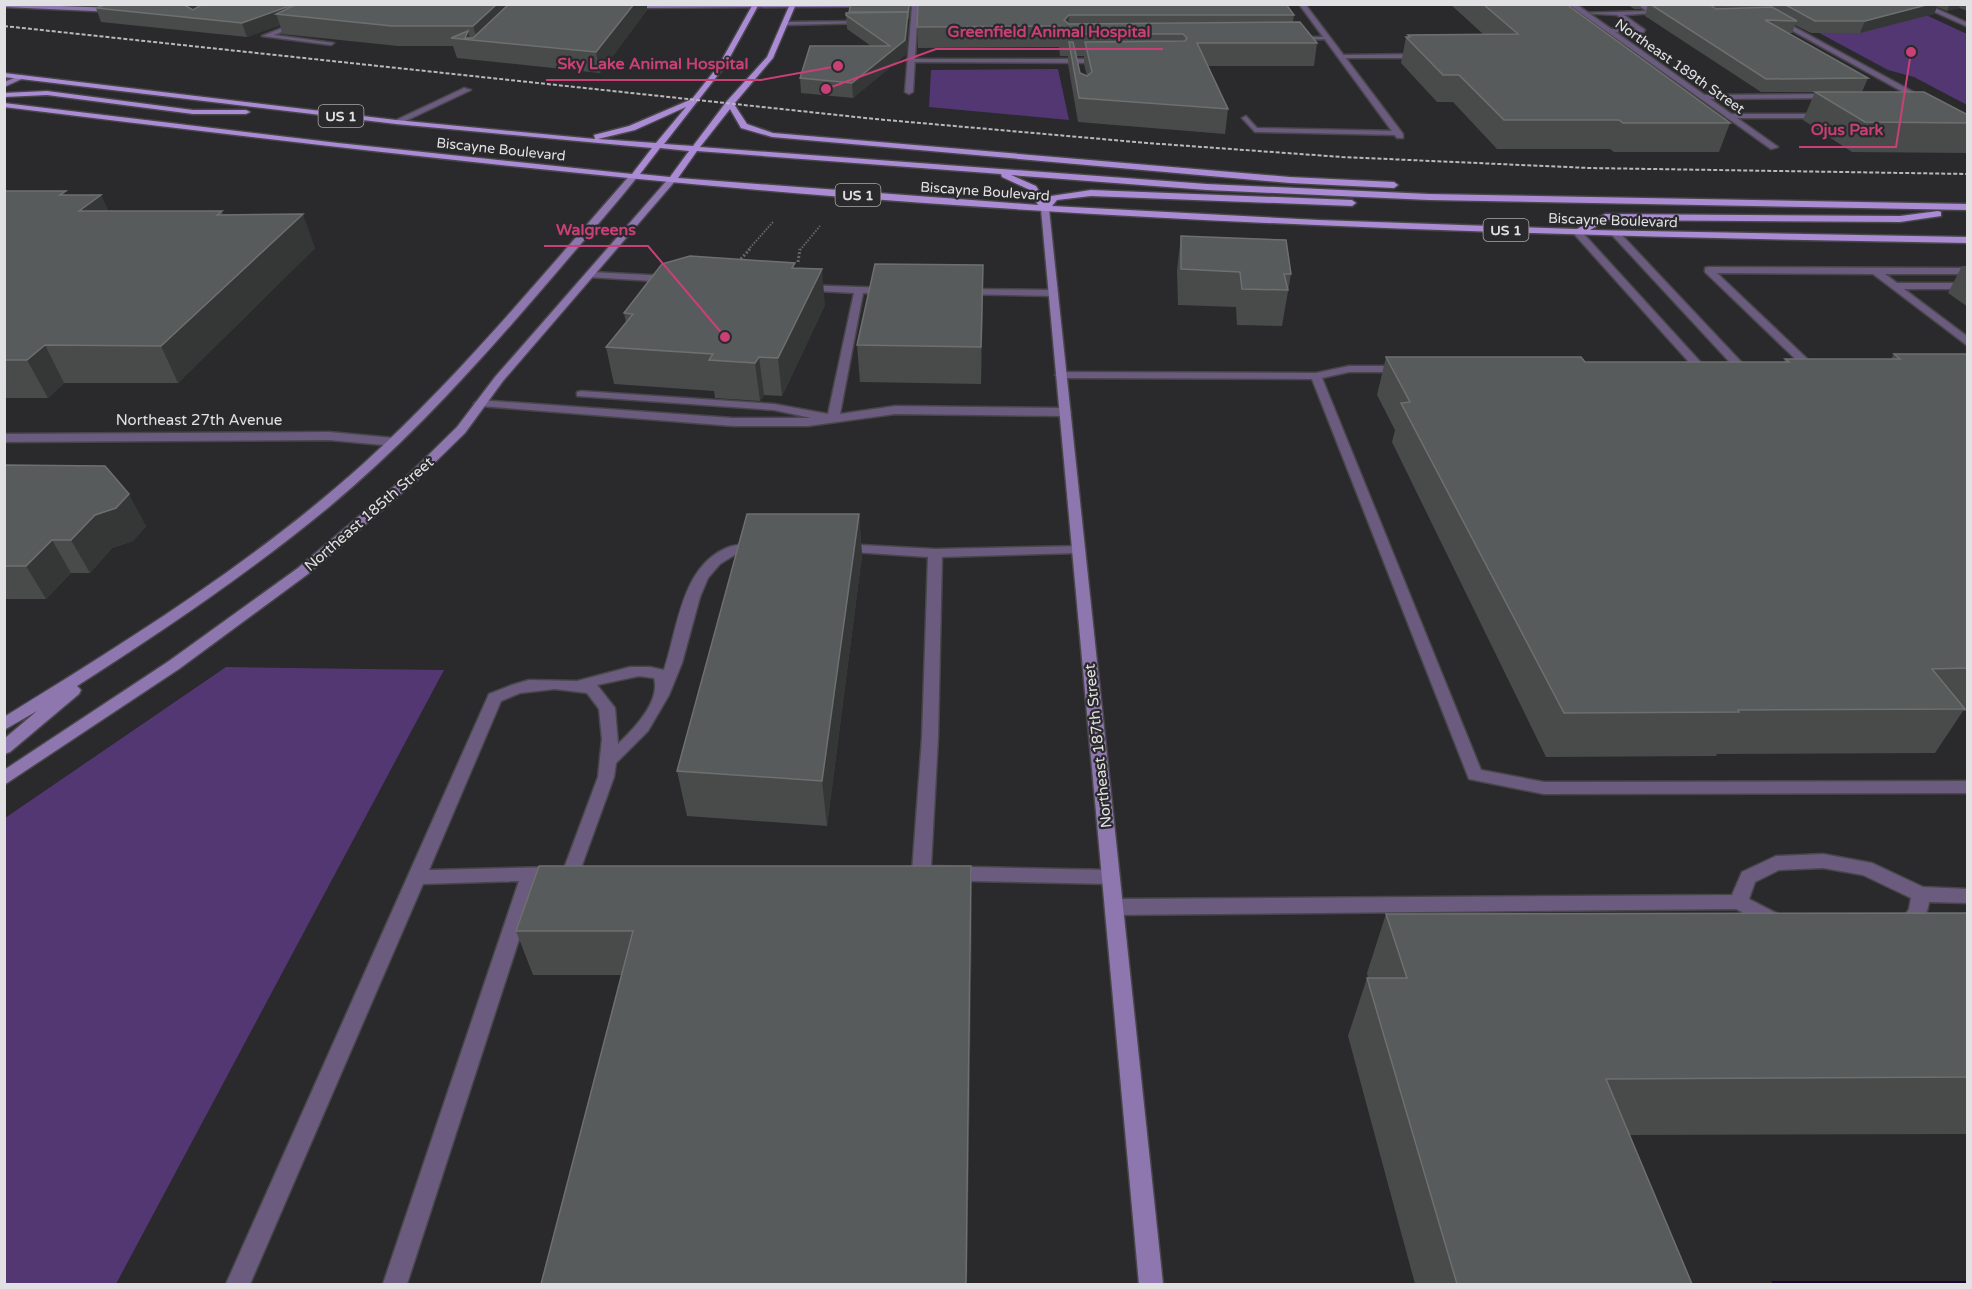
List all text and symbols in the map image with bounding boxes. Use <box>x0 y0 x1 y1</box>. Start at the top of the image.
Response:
callout: Greenfield Animal Hospital <box>936 15 1163 49</box>
street label: Northeast 189th Street <box>1612 15 1748 118</box>
text: Greenfield Animal Hospital <box>948 22 1150 42</box>
callout: Sky Lake Animal Hospital <box>546 46 761 80</box>
text: Sky Lake Animal Hospital <box>557 54 749 74</box>
road number: US 1 <box>318 105 364 127</box>
callout: Ojus Park <box>1799 113 1896 147</box>
text: Ojus Park <box>1811 120 1884 140</box>
street label: Biscayne Boulevard <box>436 134 566 165</box>
street label: Biscayne Boulevard <box>920 178 1050 205</box>
road number: US 1 <box>836 184 880 206</box>
street label: Biscayne Boulevard <box>1548 210 1678 231</box>
callout: Walgreens <box>544 212 648 246</box>
road number: US 1 <box>1484 219 1528 241</box>
text: Walgreens <box>556 220 636 240</box>
street label: Northeast 27th Avenue <box>116 411 282 429</box>
street label: Northeast 185th Street <box>301 453 437 575</box>
street label: Northeast 187th Street <box>1080 663 1116 829</box>

